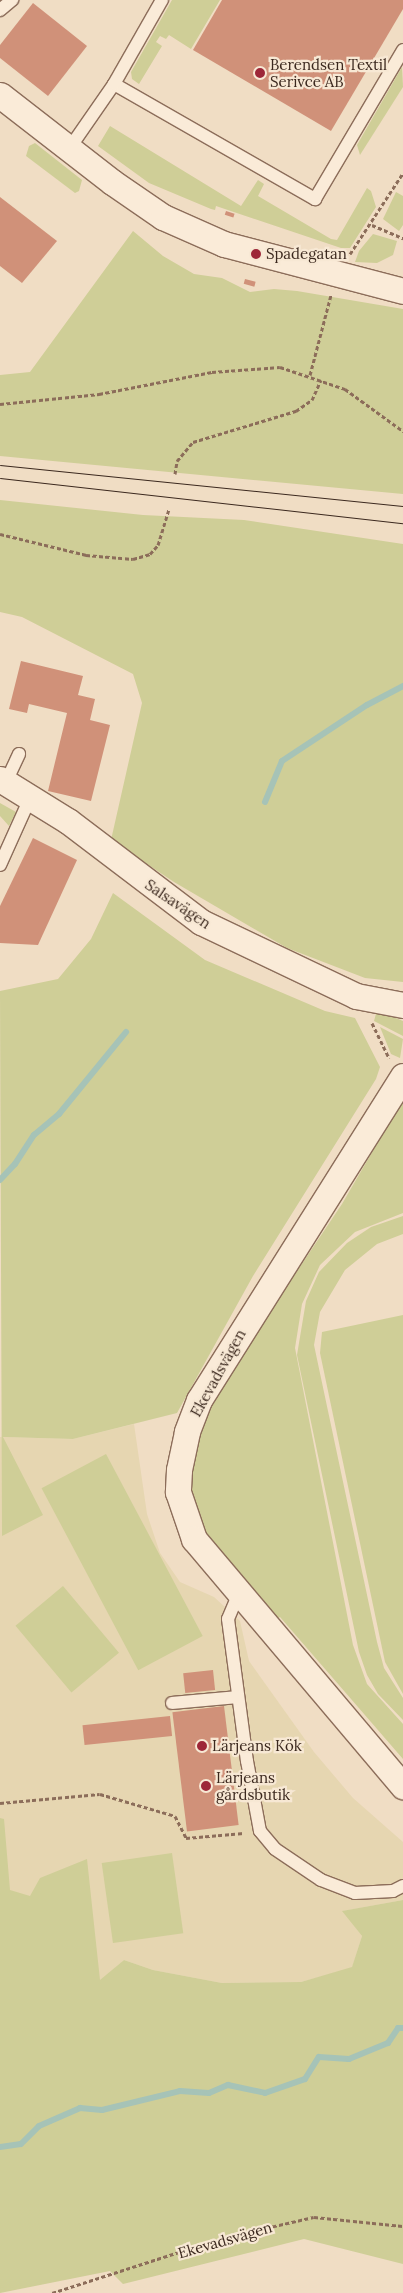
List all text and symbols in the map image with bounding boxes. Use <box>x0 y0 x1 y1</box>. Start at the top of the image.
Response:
place label: Berendsen Textil Serivce AB <box>270 55 387 90</box>
marker: Berendsen Textil Serivce AB <box>254 67 266 79</box>
place label: Spadegatan <box>266 245 347 263</box>
marker: Spadegatan <box>250 248 262 260</box>
street label: Salsavägen <box>142 875 214 933</box>
street label: Ekevadsvägen <box>187 1326 249 1420</box>
place label: Lärjeans Kök <box>212 1737 302 1755</box>
marker: Lärjeans Kök <box>196 1740 208 1752</box>
place label: Lärjeans gårdsbutik <box>216 1768 290 1803</box>
marker: Lärjeans gårdsbutik <box>200 1780 212 1792</box>
street label: Ekevadsvägen <box>176 2218 274 2262</box>

